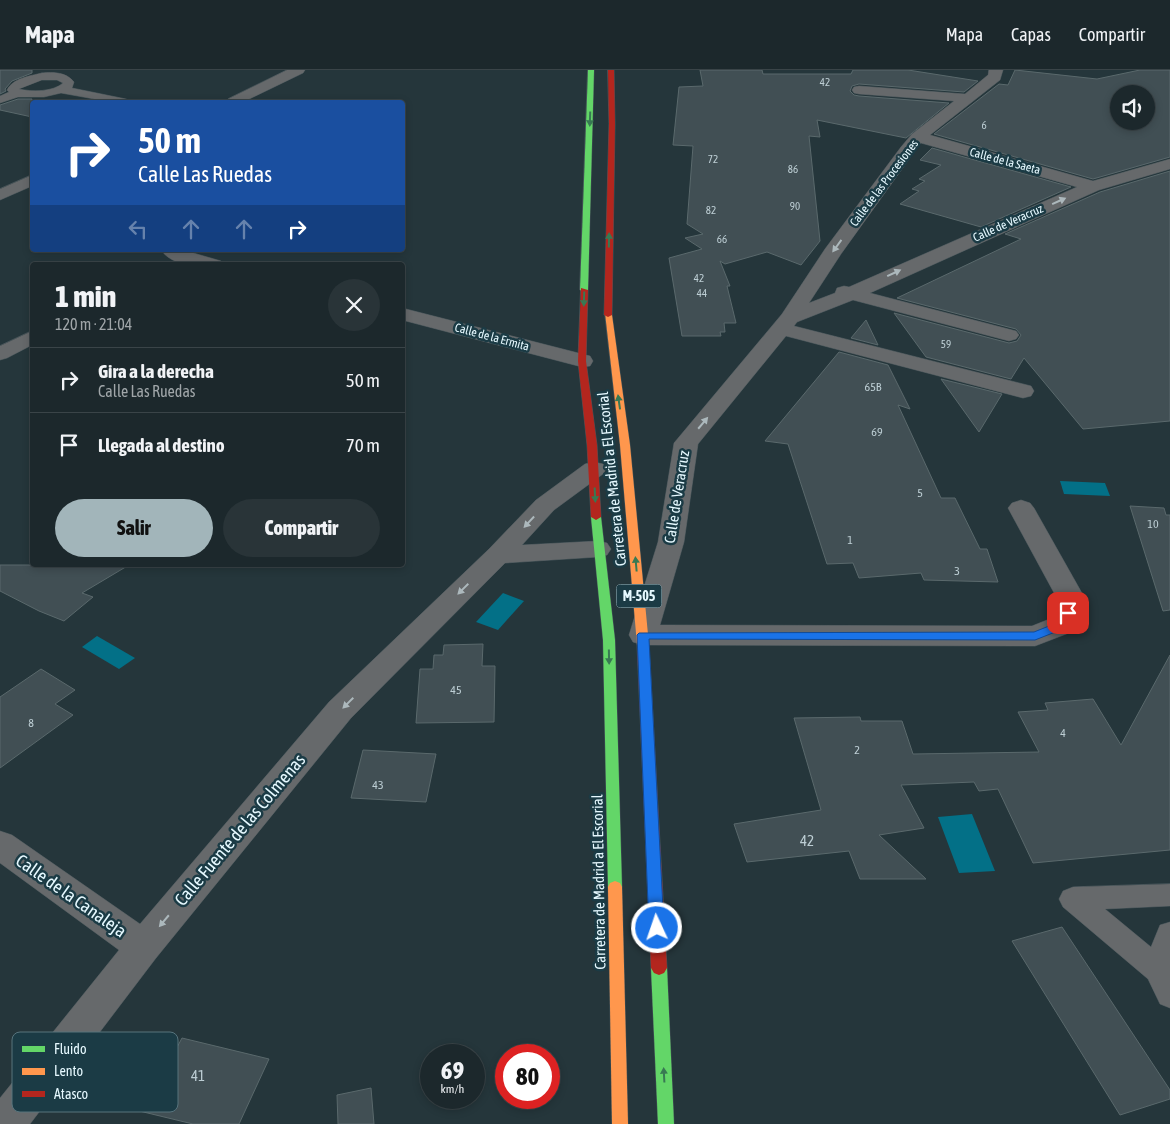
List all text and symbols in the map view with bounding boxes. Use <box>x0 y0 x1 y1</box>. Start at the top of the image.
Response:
text: Mapa <box>25 21 75 48</box>
text: Mapa <box>946 24 983 45</box>
text: Capas <box>1011 24 1051 45</box>
text: Compartir <box>1079 24 1145 45</box>
house number: 42 <box>820 76 830 88</box>
map controls <box>1110 85 1155 130</box>
button: sound <box>1110 85 1155 130</box>
one-way arrow <box>585 111 593 127</box>
house number: 6 <box>981 119 987 131</box>
icon: right <box>55 120 120 185</box>
text: 50 m <box>138 120 201 160</box>
street label: Calle de las Procesiones <box>847 137 921 229</box>
street label: Calle de la Saeta <box>968 145 1042 177</box>
house number: 72 <box>708 153 718 165</box>
text: Calle Las Ruedas <box>138 161 272 187</box>
house number: 86 <box>788 163 798 175</box>
one-way arrow <box>1052 196 1066 204</box>
house number: 90 <box>790 200 800 212</box>
street label: Calle de Veracruz <box>971 201 1046 245</box>
house number: 82 <box>706 204 716 216</box>
icon: left <box>124 215 152 243</box>
icon: ahead <box>177 215 205 243</box>
icon: ahead <box>230 215 258 243</box>
icon: right <box>283 215 311 243</box>
one-way arrow <box>605 232 613 248</box>
house number: 66 <box>717 233 727 245</box>
one-way arrow <box>832 239 842 253</box>
one-way arrow <box>887 269 901 277</box>
house number: 42 <box>694 272 704 284</box>
text: 1 min <box>55 279 116 313</box>
button: close <box>328 279 380 331</box>
house number: 44 <box>697 287 707 299</box>
one-way arrow <box>580 291 588 307</box>
text: 120 m · 21:04 <box>55 315 132 333</box>
street label: Calle de la Ermita <box>453 320 531 354</box>
house number: 59 <box>941 338 951 350</box>
text: Gira a la derecha <box>98 360 214 382</box>
icon: right <box>55 366 83 394</box>
text: 50 m <box>346 369 380 391</box>
house number: 65B <box>865 380 882 394</box>
text: Calle Las Ruedas <box>98 382 195 400</box>
street label: Carretera de Madrid a El Escorial <box>594 391 629 567</box>
one-way arrow <box>615 394 623 410</box>
one-way arrow <box>697 417 708 429</box>
house number: 69 <box>871 425 883 439</box>
icon: arrive <box>55 431 83 459</box>
text: Llegada al destino <box>98 434 225 456</box>
text: 70 m <box>346 434 380 456</box>
street label: Calle de Veracruz <box>661 449 692 545</box>
house number: 5 <box>917 486 923 500</box>
one-way arrow <box>592 488 600 504</box>
button: Salir <box>55 499 213 557</box>
button: Compartir <box>223 499 380 557</box>
one-way arrow <box>523 515 535 527</box>
house number: 10 <box>1147 517 1159 531</box>
house number: 1 <box>847 533 853 547</box>
one-way arrow <box>632 555 640 571</box>
house number: 3 <box>954 564 960 578</box>
one-way arrow <box>457 583 469 595</box>
road number: M-505 <box>616 584 662 608</box>
pin <box>1047 592 1089 634</box>
icon: arrive <box>1054 599 1082 627</box>
one-way arrow <box>605 649 613 665</box>
house number: 45 <box>450 683 462 697</box>
one-way arrow <box>342 697 354 709</box>
house number: 8 <box>28 716 34 730</box>
house number: 4 <box>1060 726 1066 740</box>
house number: 2 <box>854 743 860 757</box>
street label: Calle Fuente de las Colmenas <box>170 749 309 910</box>
house number: 43 <box>372 778 384 792</box>
street label: Carretera de Madrid a El Escorial <box>588 794 609 970</box>
house number: 42 <box>800 832 814 849</box>
street label: Calle de la Canaleja <box>12 850 131 942</box>
position arrow <box>630 901 682 953</box>
one-way arrow <box>159 915 170 927</box>
legend <box>12 1032 178 1112</box>
text: Fluido <box>54 1041 87 1057</box>
speed limit sign: 80 <box>495 1044 560 1109</box>
text: 69 <box>441 1056 464 1084</box>
text: Lento <box>54 1063 83 1079</box>
house number: 41 <box>191 1067 205 1084</box>
one-way arrow <box>659 1067 667 1083</box>
text: km/h <box>441 1082 464 1096</box>
text: Atasco <box>54 1086 88 1102</box>

